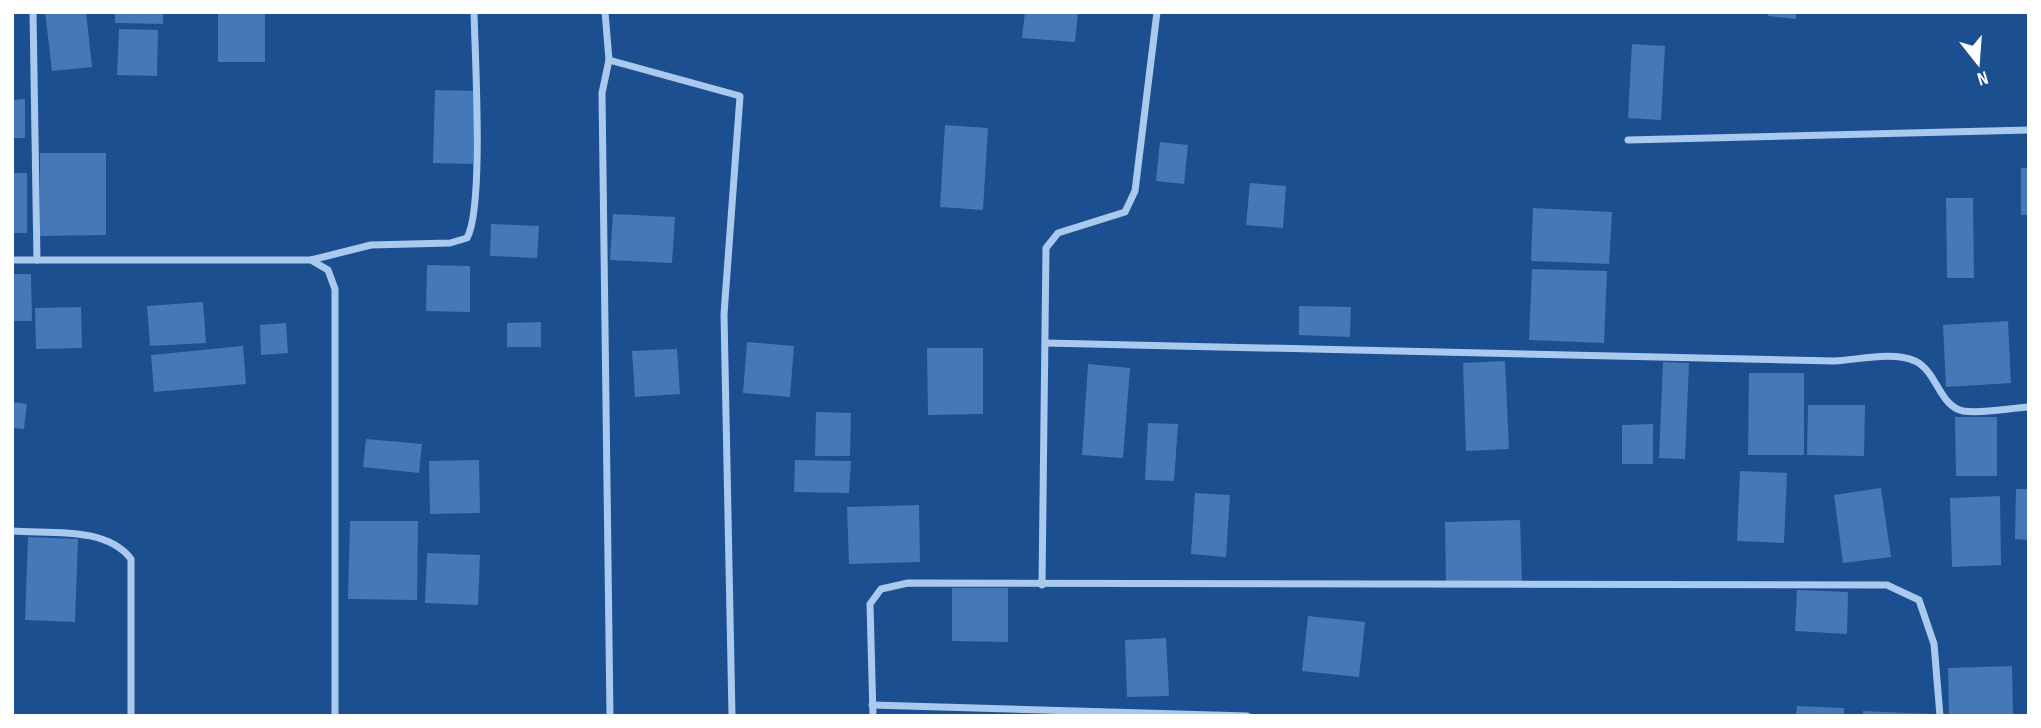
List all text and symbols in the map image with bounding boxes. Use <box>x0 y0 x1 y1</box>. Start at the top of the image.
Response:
north arrow <box>1943 28 2013 98</box>
text: N <box>1974 65 1991 90</box>

